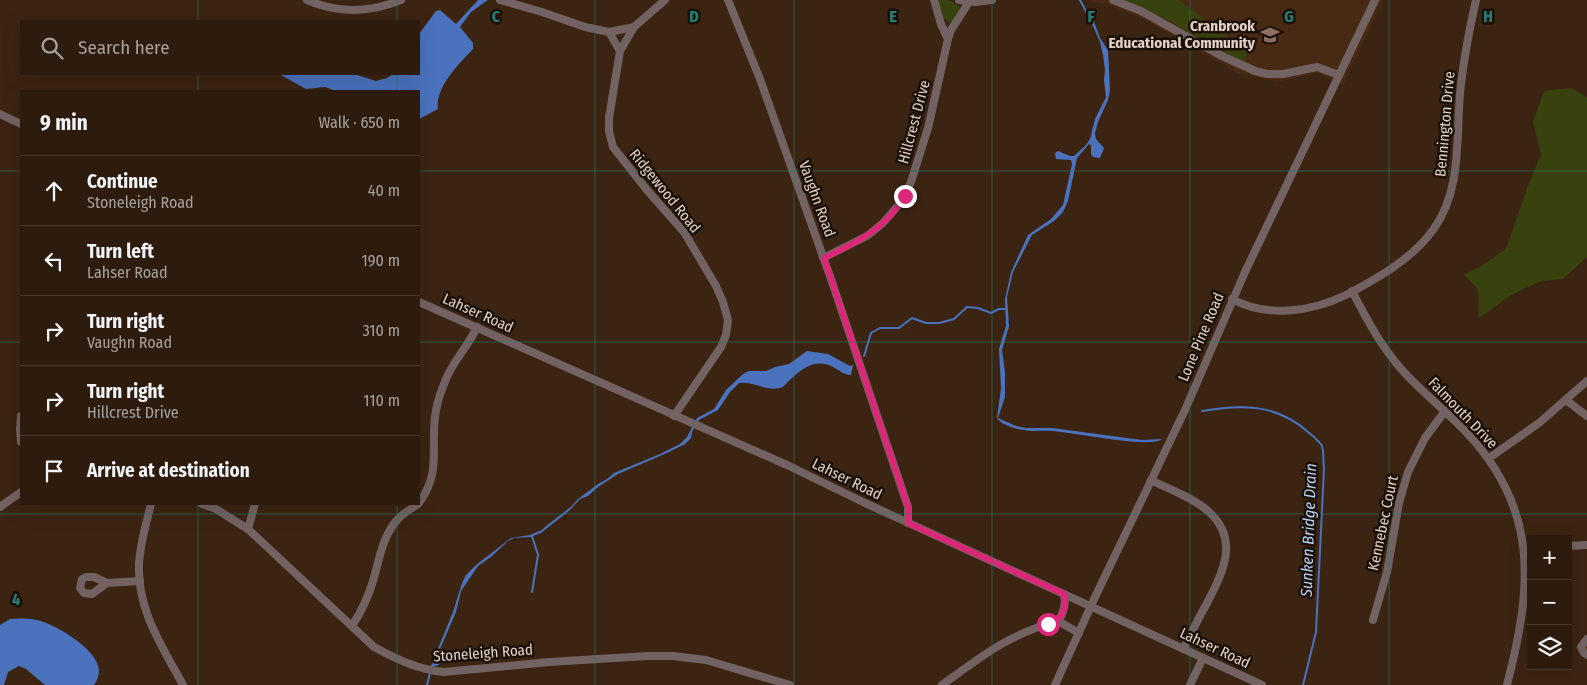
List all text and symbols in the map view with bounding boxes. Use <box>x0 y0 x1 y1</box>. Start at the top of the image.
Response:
text: C <box>492 7 501 26</box>
text: D <box>689 7 699 26</box>
text: E <box>889 7 897 26</box>
text: F <box>1087 7 1095 26</box>
text: G <box>1284 7 1294 26</box>
text: H <box>1483 7 1493 26</box>
place label: Cranbrook Educational Community <box>1108 17 1256 52</box>
search box <box>20 20 420 75</box>
school or university icon: Cranbrook Educational Community <box>1259 24 1281 46</box>
icon: search <box>38 34 66 62</box>
text: Search here <box>78 36 170 59</box>
street label: Bennington Drive <box>1431 70 1459 178</box>
street label: Hillcrest Drive <box>894 78 934 166</box>
text: 9 min <box>40 110 88 136</box>
text: Walk · 650 m <box>319 113 400 132</box>
street label: Ridgewood Road <box>626 146 704 236</box>
street label: Vaughn Road <box>795 158 839 240</box>
text: Continue <box>87 170 158 193</box>
icon: ahead <box>40 177 68 205</box>
text: 40 m <box>368 181 400 200</box>
route end <box>894 185 917 208</box>
text: Stoneleigh Road <box>87 193 194 212</box>
text: Turn left <box>87 240 154 263</box>
icon: left <box>40 247 68 275</box>
text: 190 m <box>362 251 400 270</box>
text: Lahser Road <box>87 263 168 282</box>
street label: Lahser Road <box>440 289 516 337</box>
street label: Lone Pine Road <box>1174 290 1228 384</box>
text: Turn right <box>87 310 164 333</box>
icon: right <box>40 317 68 345</box>
text: 310 m <box>363 321 400 340</box>
text: Vaughn Road <box>87 333 172 352</box>
street label: Falmouth Drive <box>1425 374 1501 452</box>
text: Turn right <box>87 380 164 403</box>
icon: right <box>40 387 68 415</box>
text: 110 m <box>363 391 400 410</box>
text: Hillcrest Drive <box>87 403 179 422</box>
street label: Lahser Road <box>809 454 885 504</box>
icon: arrive <box>40 457 68 485</box>
text: Arrive at destination <box>87 459 250 482</box>
water label: Sunken Bridge Drain <box>1297 463 1320 598</box>
street label: Kennebec Court <box>1364 474 1402 572</box>
map controls <box>1527 535 1572 670</box>
button: + <box>1527 535 1572 580</box>
button: − <box>1527 580 1572 625</box>
text: 4 <box>12 590 20 609</box>
route start <box>1037 613 1060 636</box>
street label: Lahser Road <box>1177 624 1253 672</box>
button: layers <box>1527 625 1572 670</box>
street label: Stoneleigh Road <box>433 641 533 665</box>

